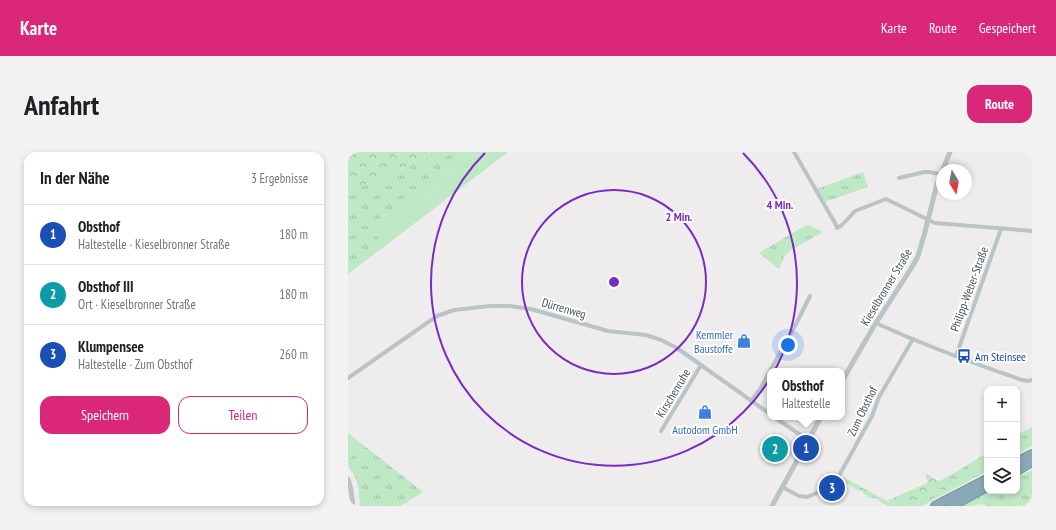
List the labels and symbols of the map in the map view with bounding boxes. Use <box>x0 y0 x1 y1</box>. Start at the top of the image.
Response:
north arrow <box>936 164 972 200</box>
text: 4 Min. <box>767 197 794 212</box>
text: 2 Min. <box>666 209 693 224</box>
street label: Philipp-Weber-Straße <box>947 244 991 334</box>
street label: Kieselbronner Straße <box>857 246 915 328</box>
centre of rings <box>607 275 621 289</box>
street label: Dürrenweg <box>540 295 588 321</box>
place label: Kemmler Baustoffe <box>694 327 734 356</box>
shop icon: Kemmler Baustoffe <box>736 333 752 349</box>
your location <box>778 335 798 355</box>
bus stop icon: Am Steinsee <box>956 348 972 364</box>
place label: Am Steinsee <box>975 349 1026 364</box>
street label: Kirschenruhe <box>653 366 693 420</box>
street label: Zum Obsthof <box>844 383 881 438</box>
shop icon: Autodom GmbH <box>697 404 713 420</box>
place label: Autodom GmbH <box>672 422 738 437</box>
pin: 1 <box>793 433 819 463</box>
pin: 2 <box>762 434 788 464</box>
pin: 3 <box>819 473 845 503</box>

